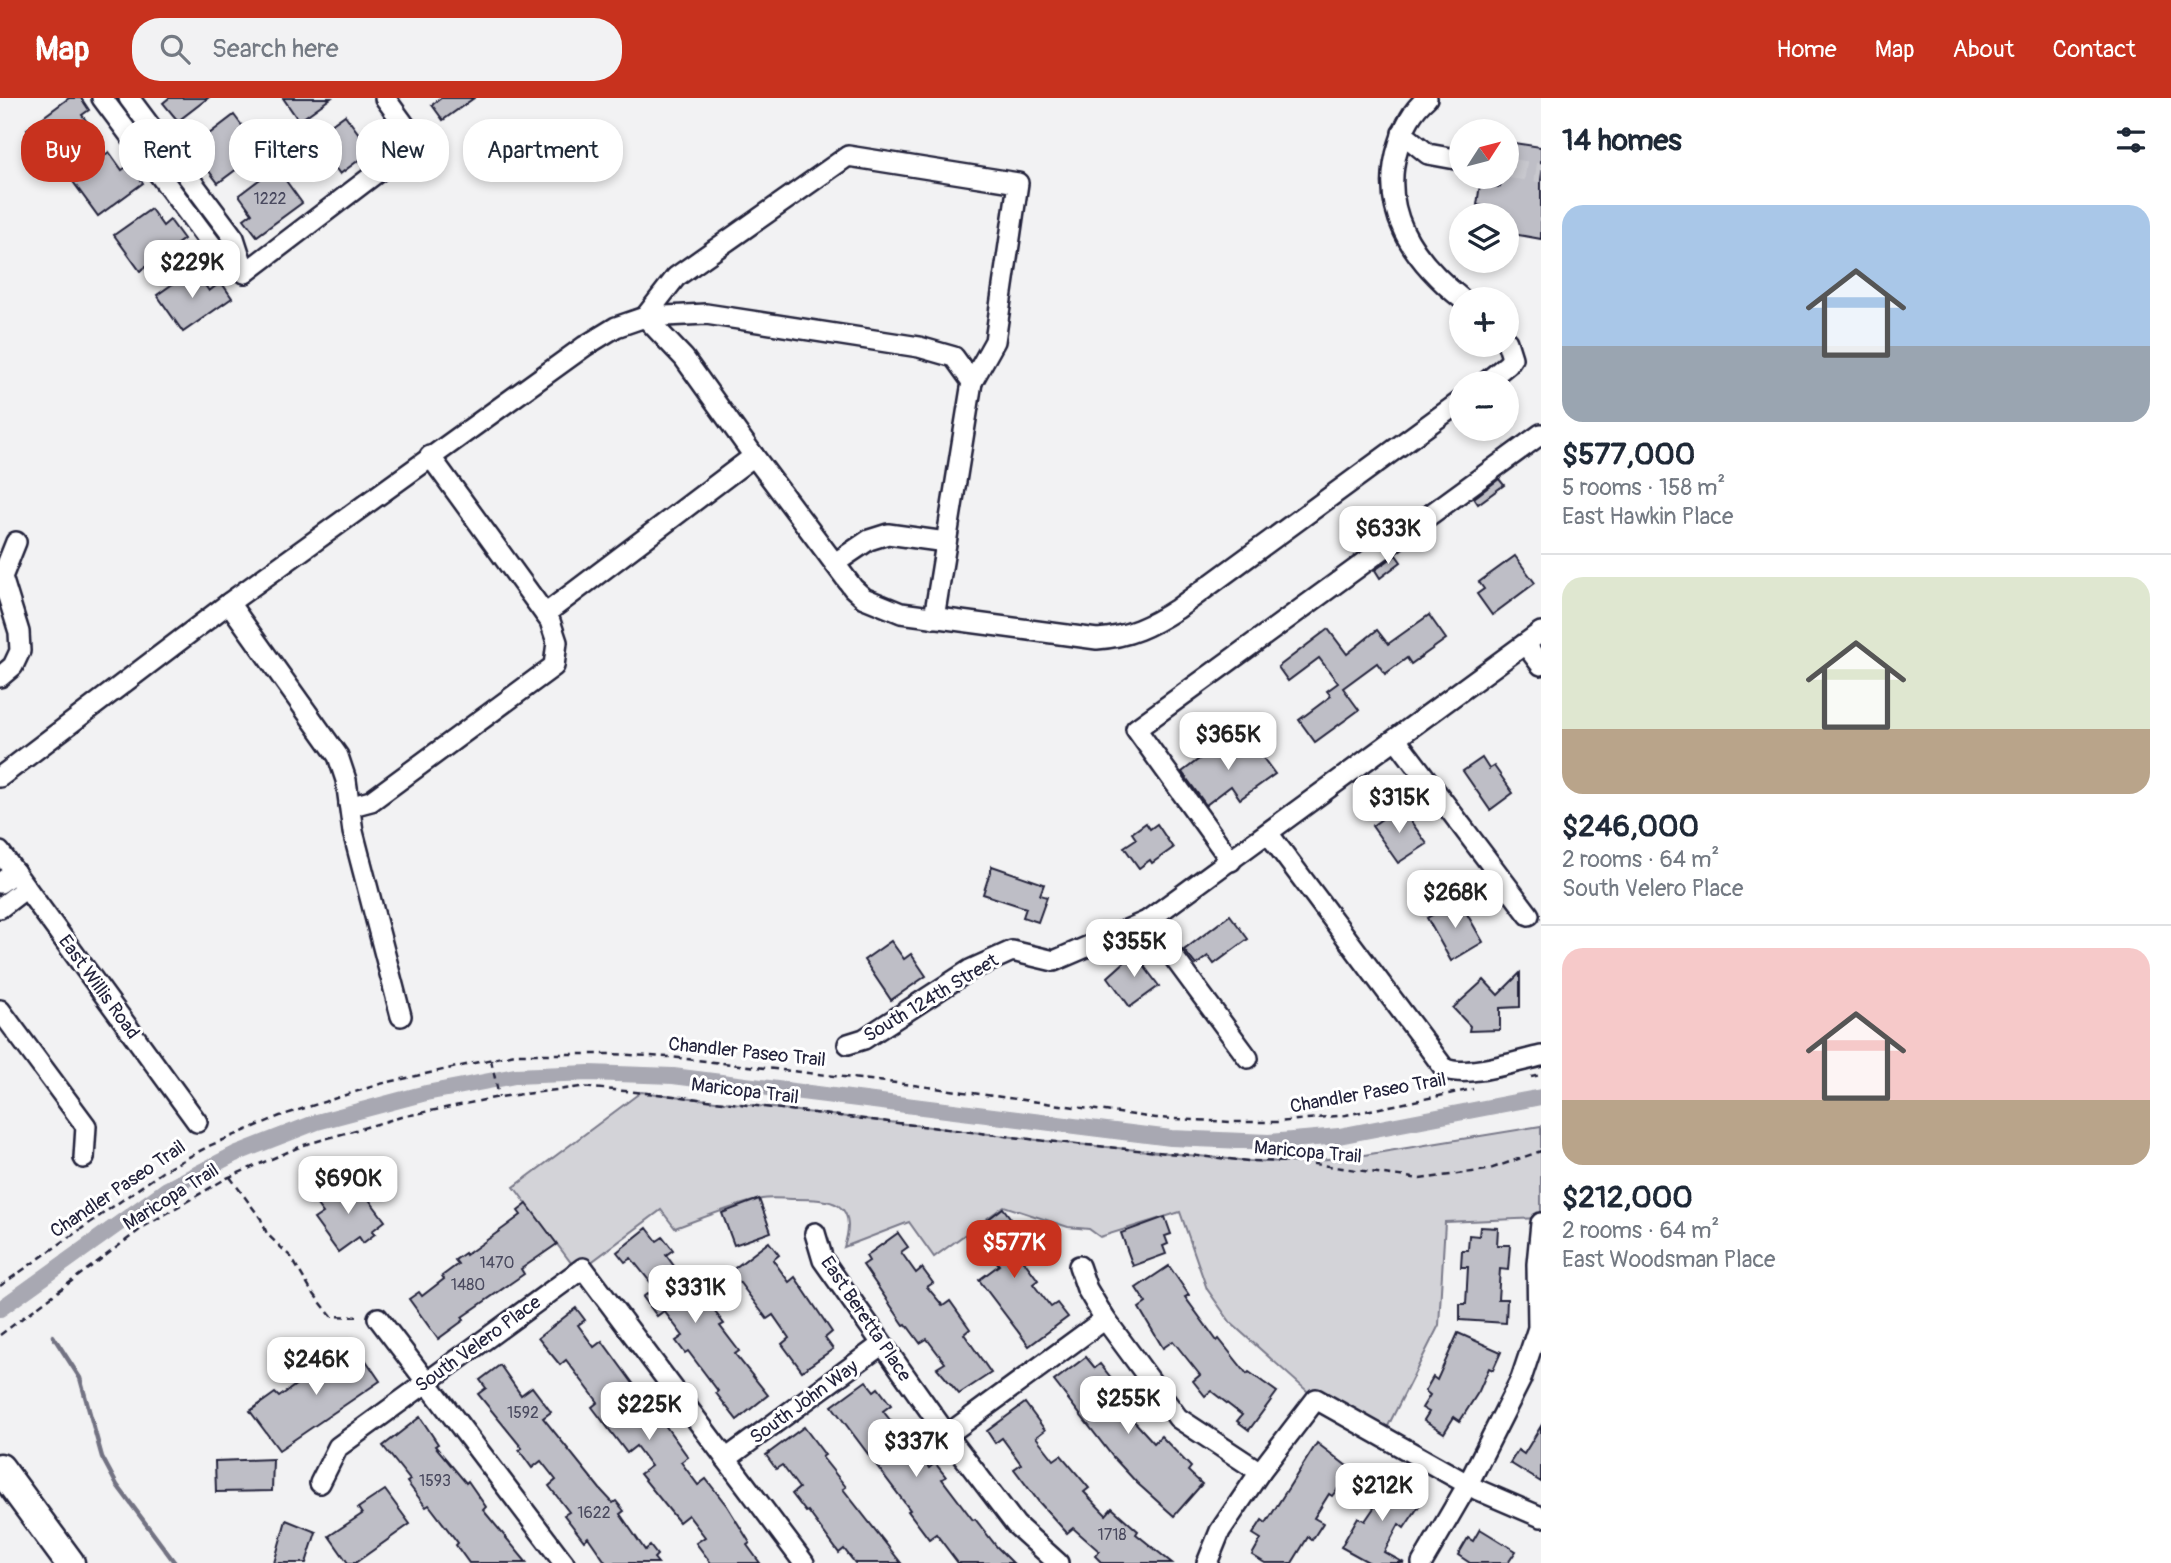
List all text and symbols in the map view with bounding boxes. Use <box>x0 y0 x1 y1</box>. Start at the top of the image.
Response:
search box <box>132 18 622 81</box>
text: Map <box>35 29 90 70</box>
icon: search <box>156 30 194 68</box>
text: Search here <box>212 33 339 65</box>
text: Home <box>1776 35 1837 64</box>
text: Map <box>1875 35 1915 64</box>
text: About <box>1953 35 2015 64</box>
text: Contact <box>2053 35 2136 64</box>
chip: Buy <box>21 119 105 182</box>
chip: Rent <box>119 119 215 182</box>
chip: Filters <box>229 119 342 182</box>
chip: New <box>356 119 449 182</box>
chip: Apartment <box>463 119 623 182</box>
north arrow <box>1449 119 1519 189</box>
map controls <box>1449 119 1519 441</box>
icon: filters <box>2112 121 2150 159</box>
text: 14 homes <box>1562 122 1682 159</box>
house number: 1222 <box>253 189 287 209</box>
button: layers <box>1449 203 1519 273</box>
pin: $229K <box>143 240 241 300</box>
text: $229K <box>160 248 224 277</box>
icon: home <box>1793 250 1919 376</box>
button: + <box>1449 287 1519 357</box>
button: − <box>1449 371 1519 441</box>
text: $577,000 <box>1562 436 1695 473</box>
text: 5 rooms · 158 m² <box>1562 473 1725 502</box>
text: East Hawkin Place <box>1562 502 1733 531</box>
pin: $633K <box>1339 506 1437 566</box>
text: $633K <box>1355 514 1421 543</box>
icon: home <box>1793 622 1919 748</box>
pin: $365K <box>1179 712 1277 772</box>
text: $365K <box>1195 720 1261 749</box>
pin: $315K <box>1350 776 1448 835</box>
text: $315K <box>1369 783 1429 812</box>
text: $246,000 <box>1562 808 1699 845</box>
text: 2 rooms · 64 m² <box>1562 845 1719 874</box>
pin: $268K <box>1406 870 1504 930</box>
text: South Velero Place <box>1562 874 1743 903</box>
text: $268K <box>1423 878 1487 907</box>
pin: $355K <box>1085 920 1183 979</box>
text: $355K <box>1102 927 1166 956</box>
street label: East Willis Road <box>53 930 145 1044</box>
street label: South 124th Street <box>859 948 1003 1048</box>
icon: home <box>1793 993 1919 1119</box>
street label: Chandler Paseo Trail <box>667 1032 827 1072</box>
street label: Chandler Paseo Trail <box>1288 1067 1448 1119</box>
street label: Maricopa Trail <box>690 1072 800 1110</box>
street label: Chandler Paseo Trail <box>46 1135 190 1243</box>
street label: Maricopa Trail <box>1253 1135 1363 1169</box>
pin: $690K <box>299 1156 397 1216</box>
street label: Maricopa Trail <box>119 1158 223 1236</box>
text: $690K <box>314 1164 382 1193</box>
text: $212,000 <box>1562 1179 1693 1216</box>
text: 2 rooms · 64 m² <box>1562 1216 1719 1245</box>
pin: $577K <box>965 1220 1063 1280</box>
text: $577K <box>982 1228 1046 1257</box>
text: East Woodsman Place <box>1562 1245 1775 1274</box>
street label: East Beretta Place <box>815 1252 917 1387</box>
house number: 1470 <box>480 1253 515 1273</box>
pin: $331K <box>646 1266 744 1325</box>
text: $331K <box>665 1273 726 1302</box>
house number: 1480 <box>451 1275 485 1295</box>
street label: South Velero Place <box>410 1290 546 1398</box>
pin: $246K <box>267 1338 365 1397</box>
text: $246K <box>283 1345 349 1374</box>
street label: South John Way <box>745 1355 863 1449</box>
pin: $255K <box>1079 1376 1177 1436</box>
pin: $225K <box>600 1382 698 1442</box>
text: $255K <box>1096 1384 1160 1413</box>
text: $225K <box>617 1390 681 1419</box>
house number: 1592 <box>507 1403 539 1423</box>
pin: $337K <box>867 1420 965 1479</box>
text: $337K <box>884 1427 948 1456</box>
pin: $212K <box>1333 1464 1431 1523</box>
house number: 1593 <box>419 1471 451 1491</box>
text: $212K <box>1351 1471 1413 1500</box>
house number: 1622 <box>577 1503 611 1523</box>
house number: 1718 <box>1097 1525 1127 1545</box>

